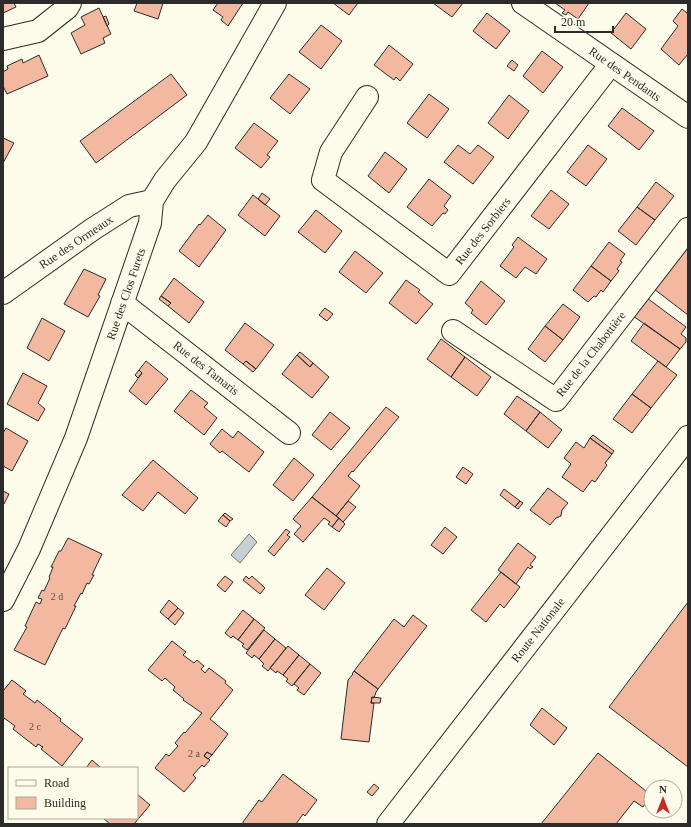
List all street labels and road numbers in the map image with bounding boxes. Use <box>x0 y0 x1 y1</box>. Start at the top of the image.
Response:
street label: Rue des Pendants <box>586 44 664 104</box>
street label: Rue des Sorbiers <box>452 194 514 267</box>
street label: Rue des Ormeaux <box>36 212 116 272</box>
street label: Rue des Clos Furets <box>104 246 148 342</box>
street label: Rue de la Chabottière <box>553 309 629 399</box>
street label: Rue des Tamaris <box>170 338 242 398</box>
street label: Route Nationale <box>508 595 568 665</box>

